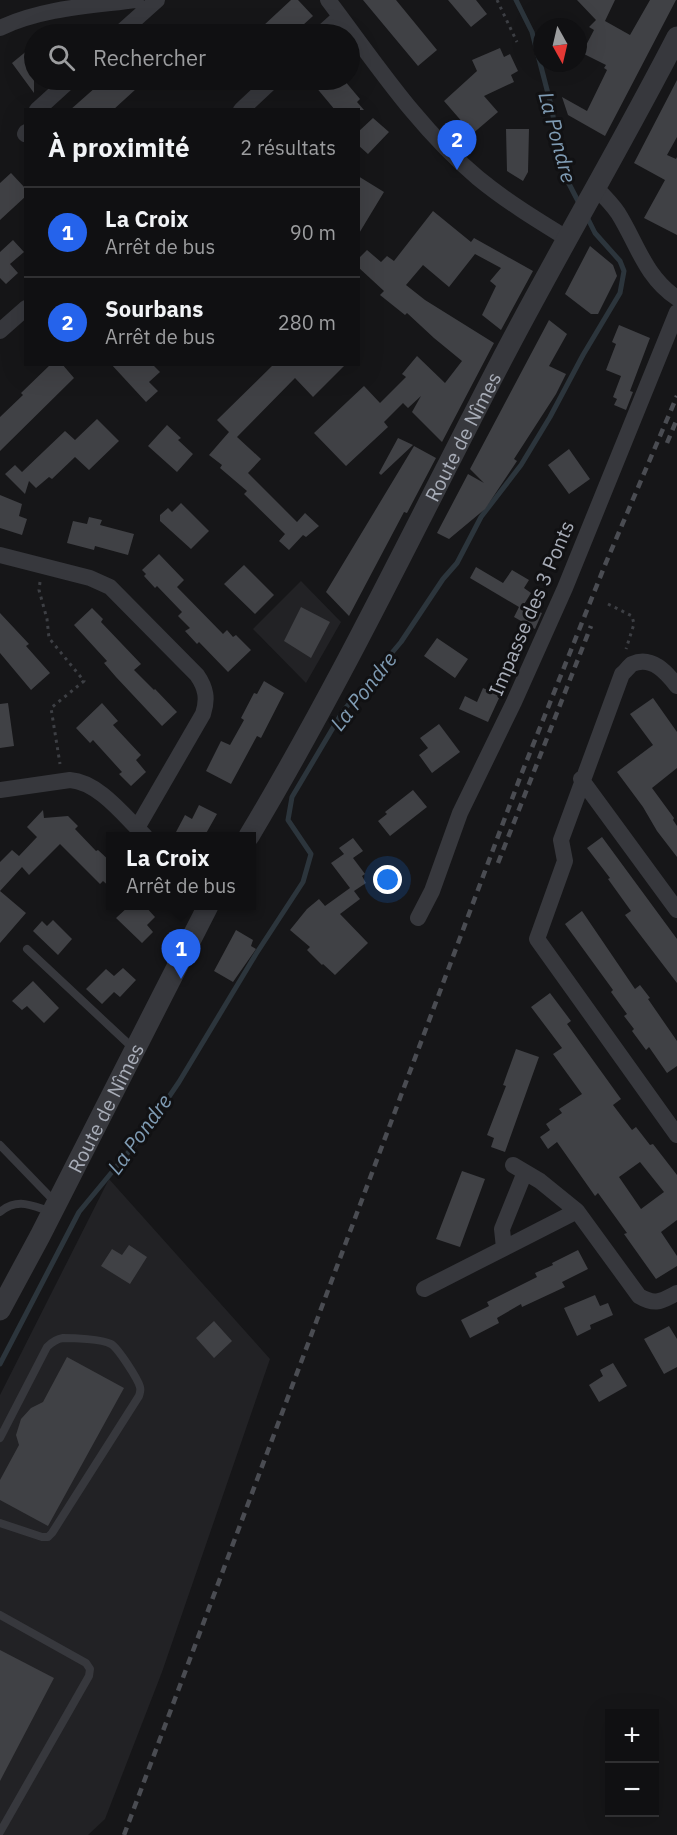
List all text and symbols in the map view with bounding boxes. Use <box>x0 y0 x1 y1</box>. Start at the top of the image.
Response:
north arrow <box>533 18 587 72</box>
search box <box>24 24 360 90</box>
icon: search <box>45 41 78 74</box>
text: Rechercher <box>93 43 206 72</box>
water label: La Pondre <box>532 88 584 186</box>
pin: 2 <box>438 120 476 170</box>
text: À proximité <box>48 130 190 164</box>
text: 2 résultats <box>240 134 336 161</box>
text: La Croix <box>105 204 189 233</box>
text: 1 <box>62 219 74 246</box>
text: 90 m <box>290 219 336 246</box>
text: Arrêt de bus <box>105 233 215 260</box>
text: Sourbans <box>105 294 203 323</box>
text: 2 <box>62 309 74 336</box>
text: 280 m <box>278 309 336 336</box>
text: Arrêt de bus <box>105 323 215 350</box>
street label: Route de Nîmes <box>418 367 507 506</box>
street label: Impasse des 3 Ponts <box>482 516 580 700</box>
water label: La Pondre <box>323 646 403 736</box>
popup <box>106 832 256 910</box>
text: La Croix <box>126 843 210 872</box>
your location <box>373 865 402 894</box>
text: Arrêt de bus <box>126 872 236 899</box>
pin: 1 <box>162 930 201 979</box>
street label: Route de Nîmes <box>61 1038 150 1177</box>
water label: La Pondre <box>100 1088 178 1180</box>
map controls <box>605 1709 659 1817</box>
button: + <box>605 1709 659 1763</box>
button: − <box>605 1763 659 1817</box>

